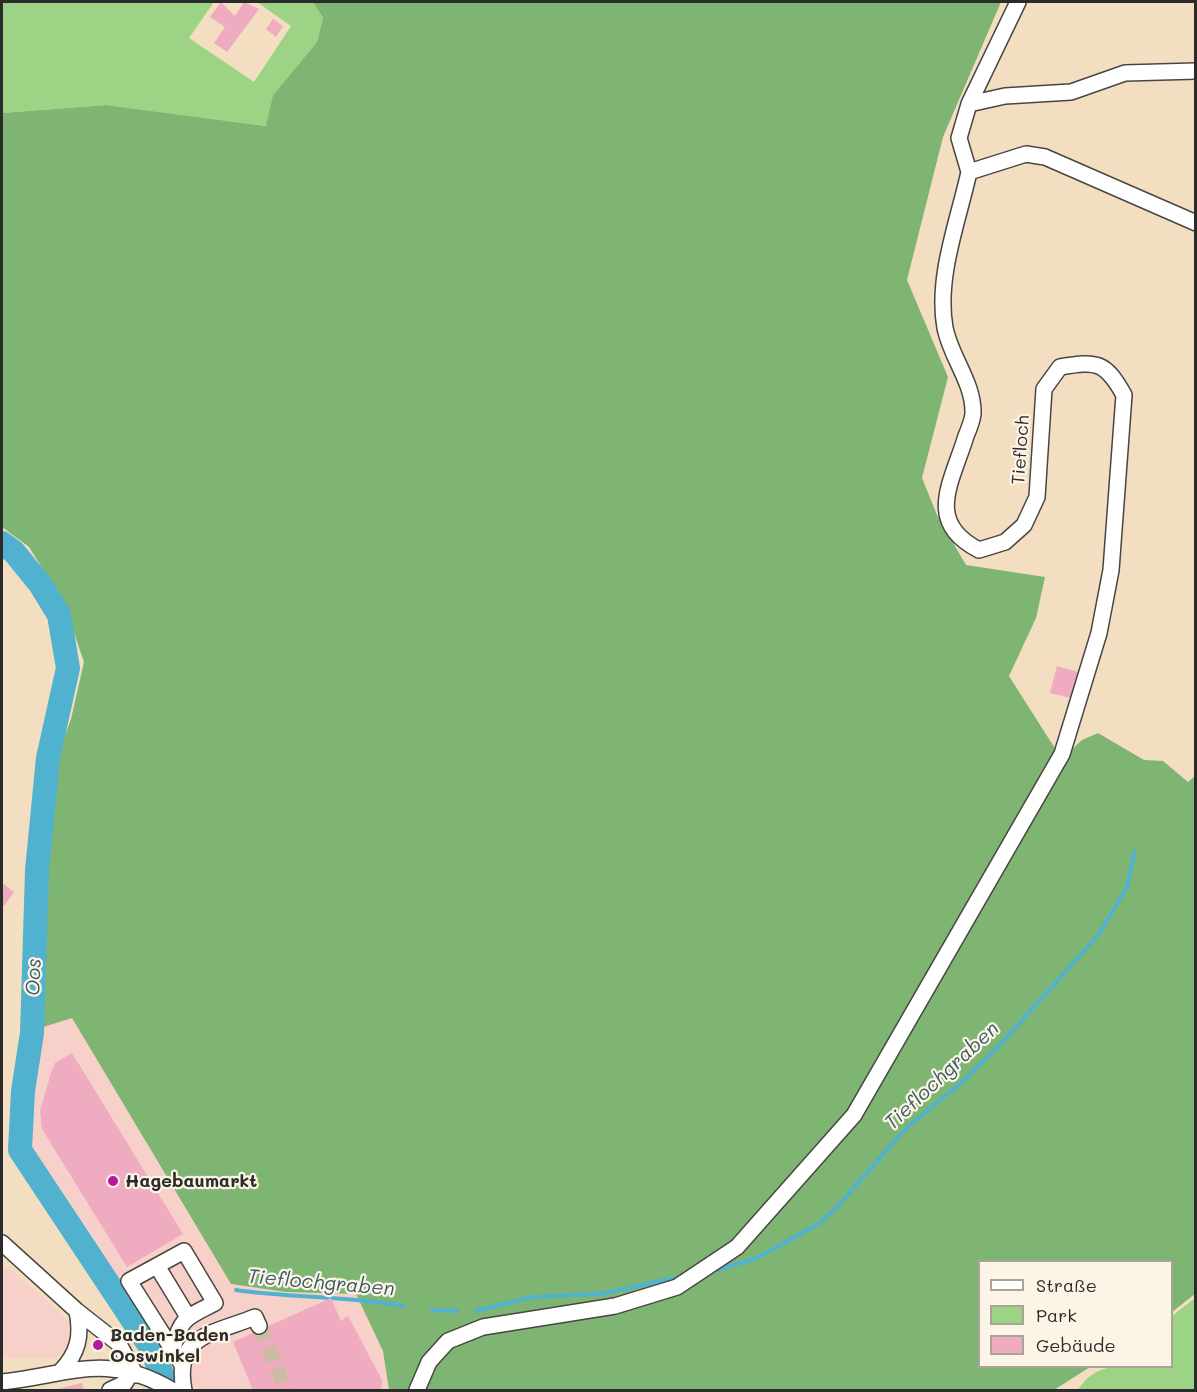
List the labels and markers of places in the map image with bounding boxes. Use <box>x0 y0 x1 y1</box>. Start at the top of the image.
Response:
place label: Hagebaumarkt <box>125 1170 257 1192</box>
marker: Hagebaumarkt <box>106 1174 120 1188</box>
place label: Baden-Baden Ooswinkel <box>110 1324 229 1366</box>
marker: Baden-Baden Ooswinkel <box>91 1338 105 1352</box>

